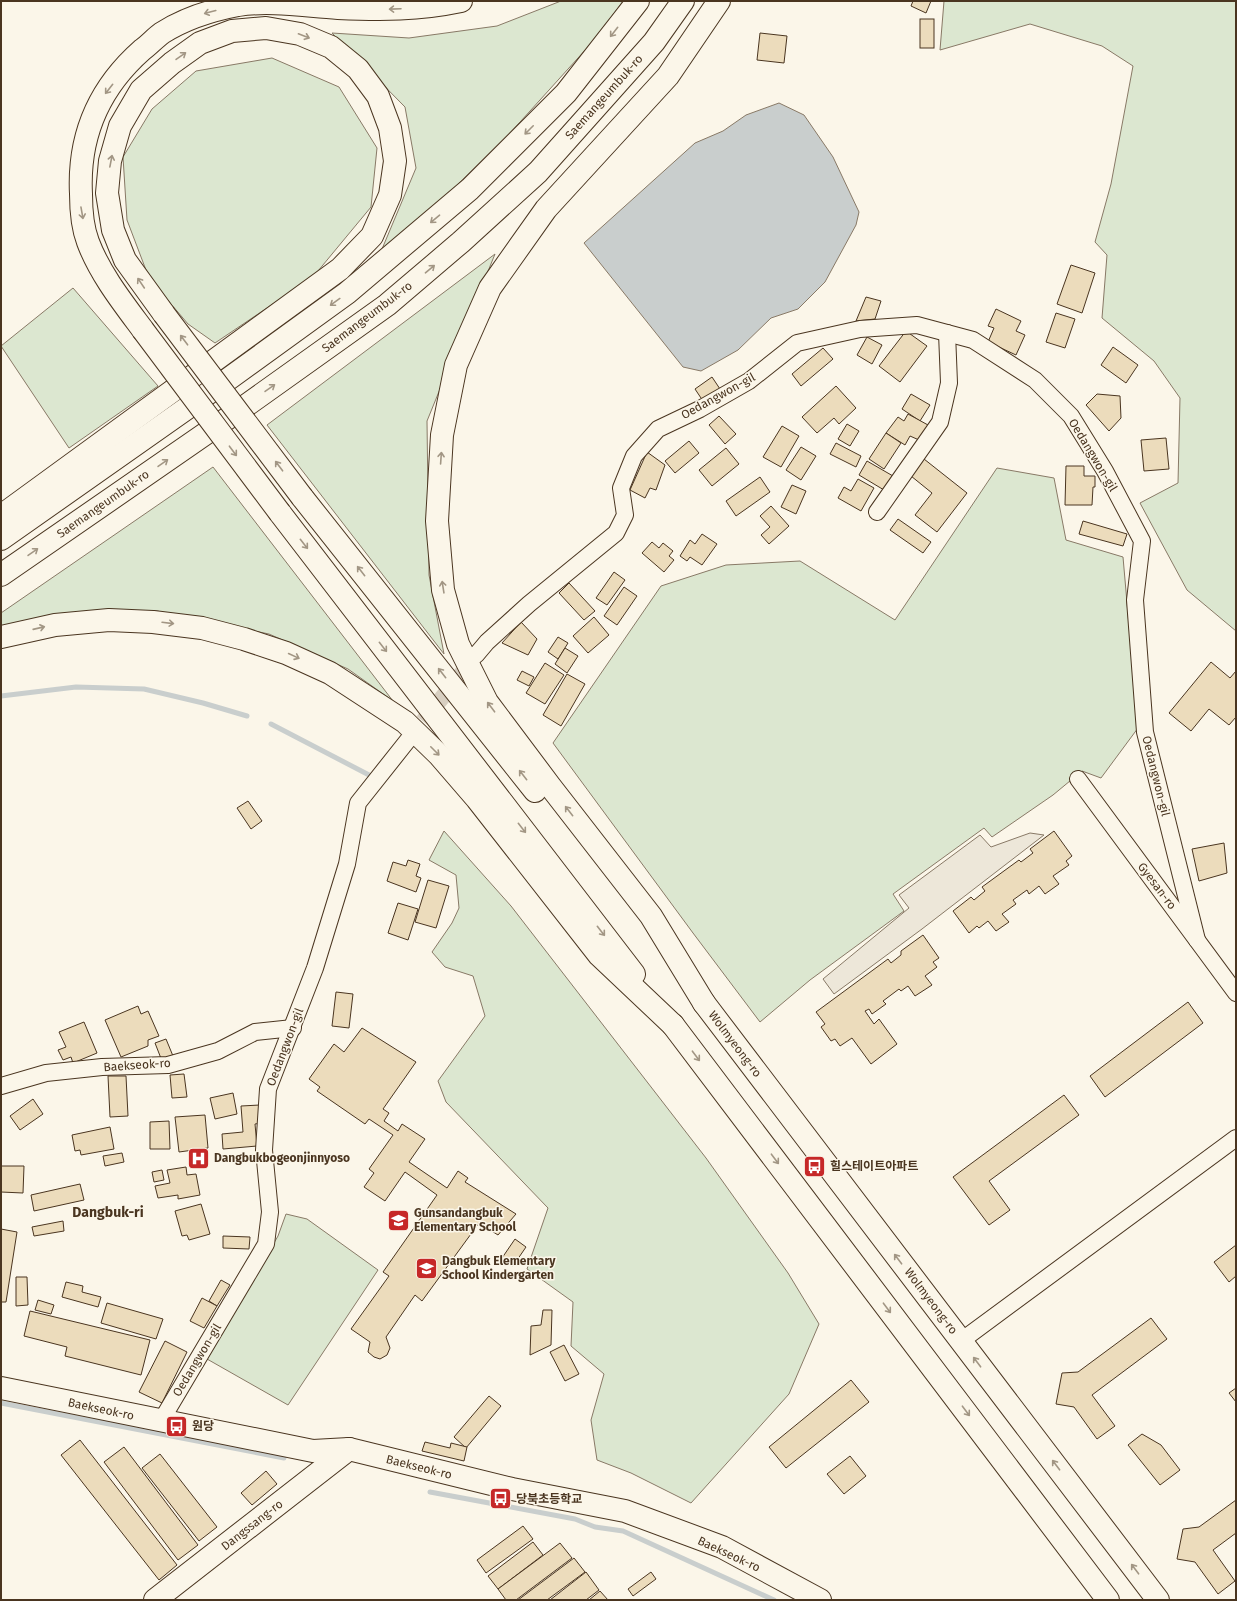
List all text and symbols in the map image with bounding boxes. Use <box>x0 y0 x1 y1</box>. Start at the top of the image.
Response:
one-way arrow <box>389 6 402 13</box>
one-way arrow <box>204 9 217 17</box>
one-way arrow <box>609 26 618 37</box>
one-way arrow <box>297 32 309 40</box>
one-way arrow <box>175 52 186 60</box>
street label: Saemangeumbuk-ro <box>562 52 646 142</box>
one-way arrow <box>104 83 113 94</box>
one-way arrow <box>524 125 534 135</box>
one-way arrow <box>107 155 115 168</box>
one-way arrow <box>79 206 87 219</box>
one-way arrow <box>429 215 440 224</box>
one-way arrow <box>425 264 435 273</box>
one-way arrow <box>137 278 145 289</box>
street label: Saemangeumbuk-ro <box>319 279 415 355</box>
one-way arrow <box>329 298 340 306</box>
one-way arrow <box>179 334 188 345</box>
street label: Oedangwon-gil <box>679 370 758 422</box>
one-way arrow <box>264 384 275 392</box>
street label: Oedangwon-gil <box>1066 416 1120 494</box>
one-way arrow <box>229 445 238 456</box>
one-way arrow <box>437 452 444 465</box>
one-way arrow <box>157 459 168 467</box>
one-way arrow <box>274 460 283 471</box>
street label: Saemangeumbuk-ro <box>54 467 152 541</box>
one-way arrow <box>299 538 308 549</box>
one-way arrow <box>27 548 38 556</box>
one-way arrow <box>357 566 366 577</box>
one-way arrow <box>439 581 447 594</box>
one-way arrow <box>161 620 174 627</box>
one-way arrow <box>32 624 45 632</box>
one-way arrow <box>379 641 387 652</box>
one-way arrow <box>287 653 299 660</box>
one-way arrow <box>438 668 446 679</box>
one-way arrow <box>487 702 495 713</box>
street label: Oedangwon-gil <box>1139 734 1173 818</box>
one-way arrow <box>431 746 440 756</box>
one-way arrow <box>519 770 527 781</box>
one-way arrow <box>565 805 574 816</box>
one-way arrow <box>517 822 526 833</box>
street label: Gyesan-ro <box>1135 860 1179 912</box>
one-way arrow <box>597 925 605 936</box>
street label: Oedangwon-gil <box>264 1006 306 1088</box>
street label: Wolmyeong-ro <box>706 1008 764 1080</box>
one-way arrow <box>692 1050 701 1061</box>
street label: Baekseok-ro <box>103 1056 171 1074</box>
hospital icon: Dangbukbogeonjinnyoso <box>186 1145 212 1171</box>
place label: Dangbukbogeonjinnyoso <box>214 1151 350 1165</box>
bus stop icon: 힐스테이트아파트 <box>801 1153 827 1179</box>
one-way arrow <box>771 1154 779 1165</box>
place label: 힐스테이트아파트 <box>830 1159 918 1173</box>
district label: Dangbuk-ri <box>72 1204 144 1221</box>
place label: Gunsandangbuk Elementary School <box>414 1206 517 1234</box>
school or university icon: Gunsandangbuk Elementary School <box>385 1207 411 1233</box>
one-way arrow <box>894 1253 903 1264</box>
place label: Dangbuk Elementary School Kindergarten <box>442 1254 556 1282</box>
school or university icon: Dangbuk Elementary School Kindergarten <box>413 1255 439 1281</box>
street label: Wolmyeong-ro <box>902 1265 960 1337</box>
one-way arrow <box>883 1302 891 1313</box>
street label: Oedangwon-gil <box>170 1321 224 1399</box>
one-way arrow <box>973 1357 981 1368</box>
street label: Baekseok-ro <box>67 1395 135 1423</box>
one-way arrow <box>961 1406 970 1417</box>
bus stop icon: 원당 <box>163 1413 189 1439</box>
place label: 원당 <box>192 1419 214 1433</box>
street label: Baekseok-ro <box>385 1452 453 1482</box>
one-way arrow <box>1052 1460 1060 1471</box>
bus stop icon: 당북초등학교 <box>487 1486 513 1512</box>
place label: 당북초등학교 <box>516 1492 582 1506</box>
street label: Dangssang-ro <box>218 1497 286 1553</box>
street label: Baekseok-ro <box>695 1533 763 1575</box>
one-way arrow <box>1130 1564 1139 1575</box>

